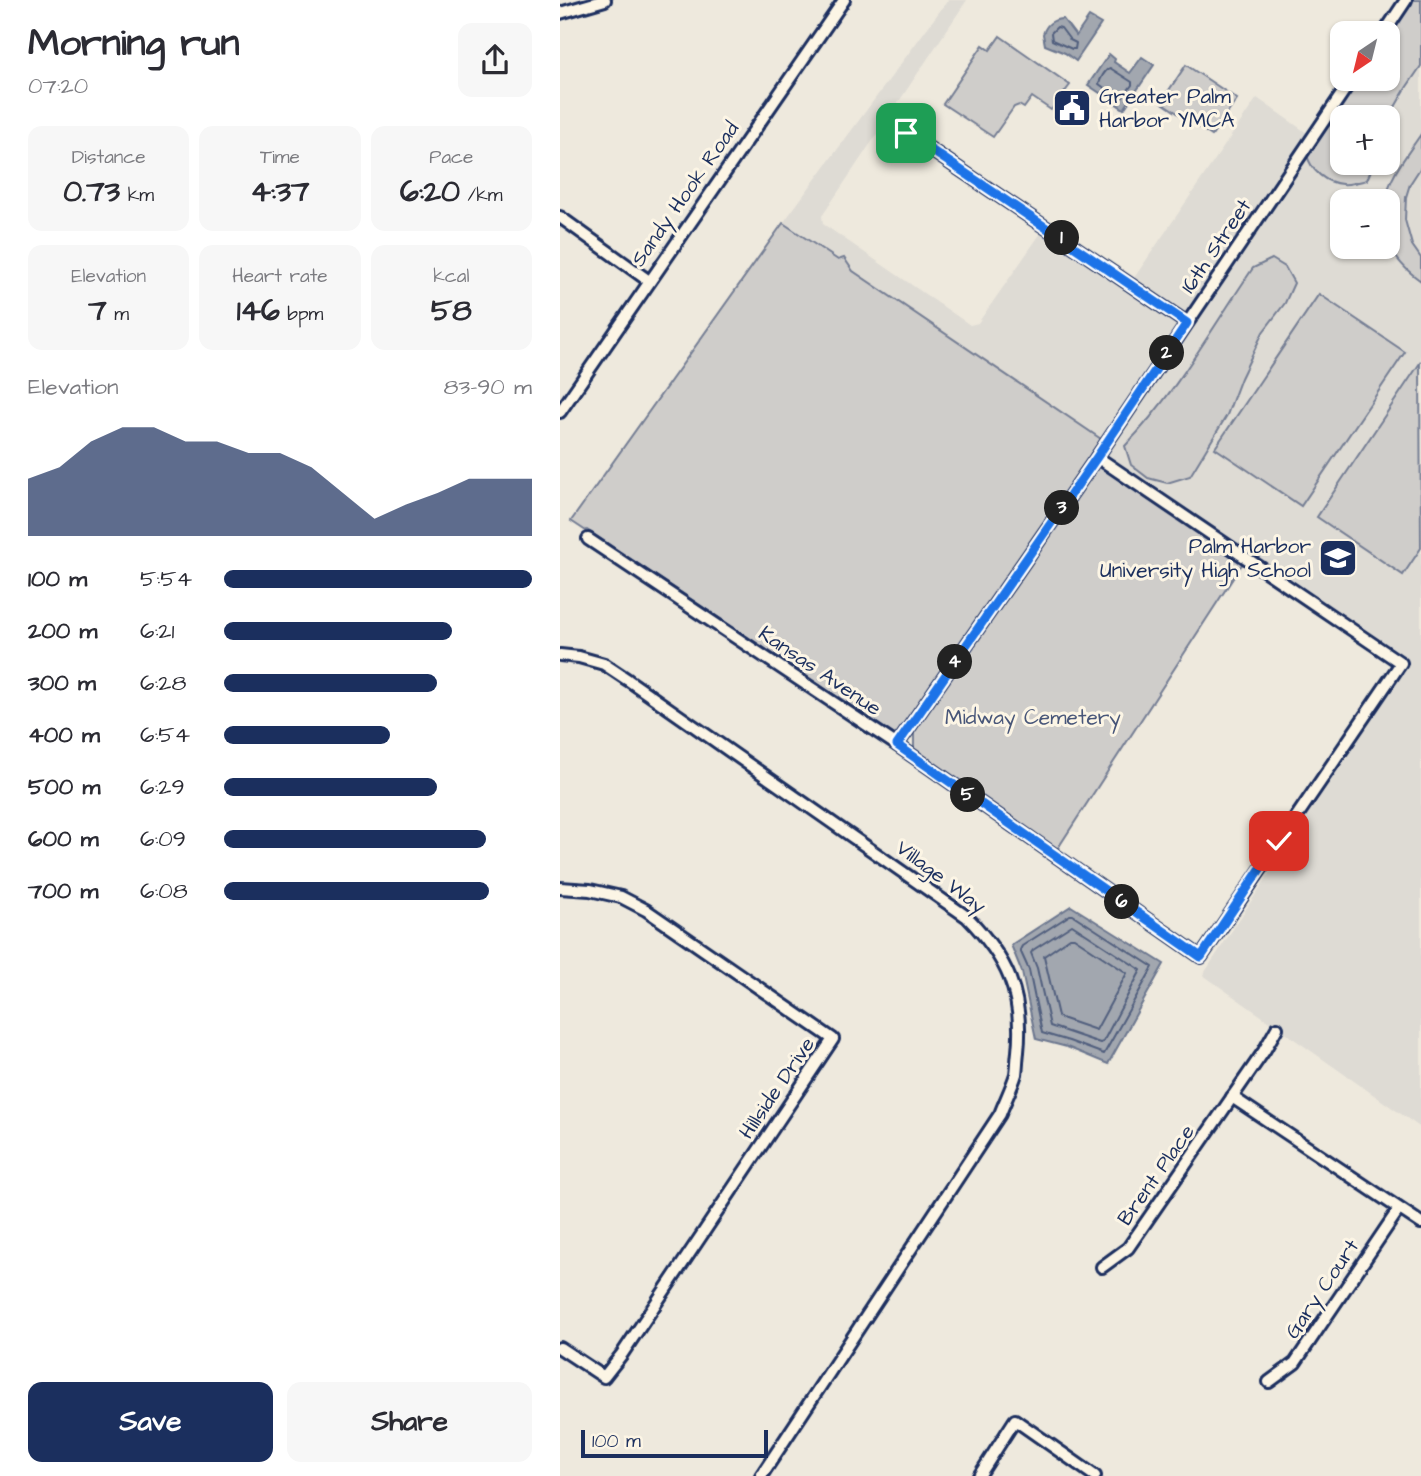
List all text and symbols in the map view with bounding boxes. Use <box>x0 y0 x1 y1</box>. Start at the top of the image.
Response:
text: Morning run <box>28 18 240 70</box>
north arrow <box>1330 21 1400 91</box>
map controls <box>1330 21 1400 259</box>
button: share <box>458 23 532 97</box>
text: 07:20 <box>28 70 88 102</box>
place label: Greater Palm Harbor YMCA <box>1099 82 1235 135</box>
public building icon: Greater Palm Harbor YMCA <box>1051 87 1093 129</box>
pin <box>876 103 936 163</box>
button: + <box>1330 105 1400 175</box>
icon: arrive <box>887 114 925 152</box>
street label: Sandy Hook Road <box>624 115 748 274</box>
text: Distance <box>72 144 146 171</box>
text: Time <box>260 144 300 171</box>
text: Pace <box>429 144 473 171</box>
text: 0.73 <box>63 171 120 213</box>
text: 4:37 <box>250 171 310 213</box>
text: 6:20 <box>400 171 460 213</box>
text: km <box>120 182 154 209</box>
text: /km <box>460 182 503 209</box>
button: − <box>1330 189 1400 259</box>
street label: 16th Street <box>1174 193 1258 299</box>
pin: 1 <box>1044 220 1080 256</box>
text: 1 <box>1060 224 1063 251</box>
text: Elevation <box>71 263 146 290</box>
text: Heart rate <box>232 263 328 290</box>
text: kcal <box>433 263 470 290</box>
text: 7 <box>88 290 107 332</box>
text: 146 <box>237 290 280 332</box>
text: 58 <box>431 290 472 332</box>
text: m <box>107 301 129 328</box>
text: bpm <box>280 301 323 328</box>
pin: 2 <box>1150 336 1184 370</box>
text: 2 <box>1161 339 1172 366</box>
text: Elevation <box>28 371 119 403</box>
text: 83–90 m <box>444 371 532 403</box>
pin: 3 <box>1044 490 1080 526</box>
text: 3 <box>1057 494 1066 521</box>
place label: Palm Harbor University High School <box>1100 532 1311 587</box>
school or university icon: Palm Harbor University High School <box>1317 537 1359 579</box>
text: 100 m <box>28 563 87 595</box>
text: 5:54 <box>140 563 192 595</box>
text: 200 m <box>28 615 97 647</box>
text: 6:21 <box>140 615 174 647</box>
street label: Kansas Avenue <box>753 619 887 723</box>
pin: 4 <box>938 644 972 680</box>
text: 4 <box>948 648 961 675</box>
text: 300 m <box>28 667 96 699</box>
text: 6:28 <box>140 667 186 699</box>
park label: Midway Cemetery <box>945 703 1121 734</box>
text: 400 m <box>28 719 100 751</box>
text: 6:54 <box>140 719 190 751</box>
text: 500 m <box>28 771 100 803</box>
text: 6:29 <box>140 771 185 803</box>
pin: 5 <box>950 778 986 812</box>
text: 5 <box>961 781 974 808</box>
pin <box>1249 811 1309 871</box>
icon: check <box>1260 822 1298 860</box>
text: 600 m <box>28 823 99 855</box>
text: 6:09 <box>140 823 186 855</box>
street label: Village Way <box>889 833 993 922</box>
text: 700 m <box>28 875 98 907</box>
text: 6:08 <box>140 875 188 907</box>
pin: 6 <box>1104 884 1140 920</box>
text: 6 <box>1116 888 1127 915</box>
street label: Hillside Drive <box>732 1031 822 1145</box>
street label: Brent Place <box>1110 1119 1202 1231</box>
street label: Gary Court <box>1278 1233 1368 1346</box>
button: Save <box>28 1382 273 1462</box>
button: Share <box>287 1382 532 1462</box>
scale bar <box>581 1427 768 1459</box>
text: 100 m <box>592 1428 641 1455</box>

